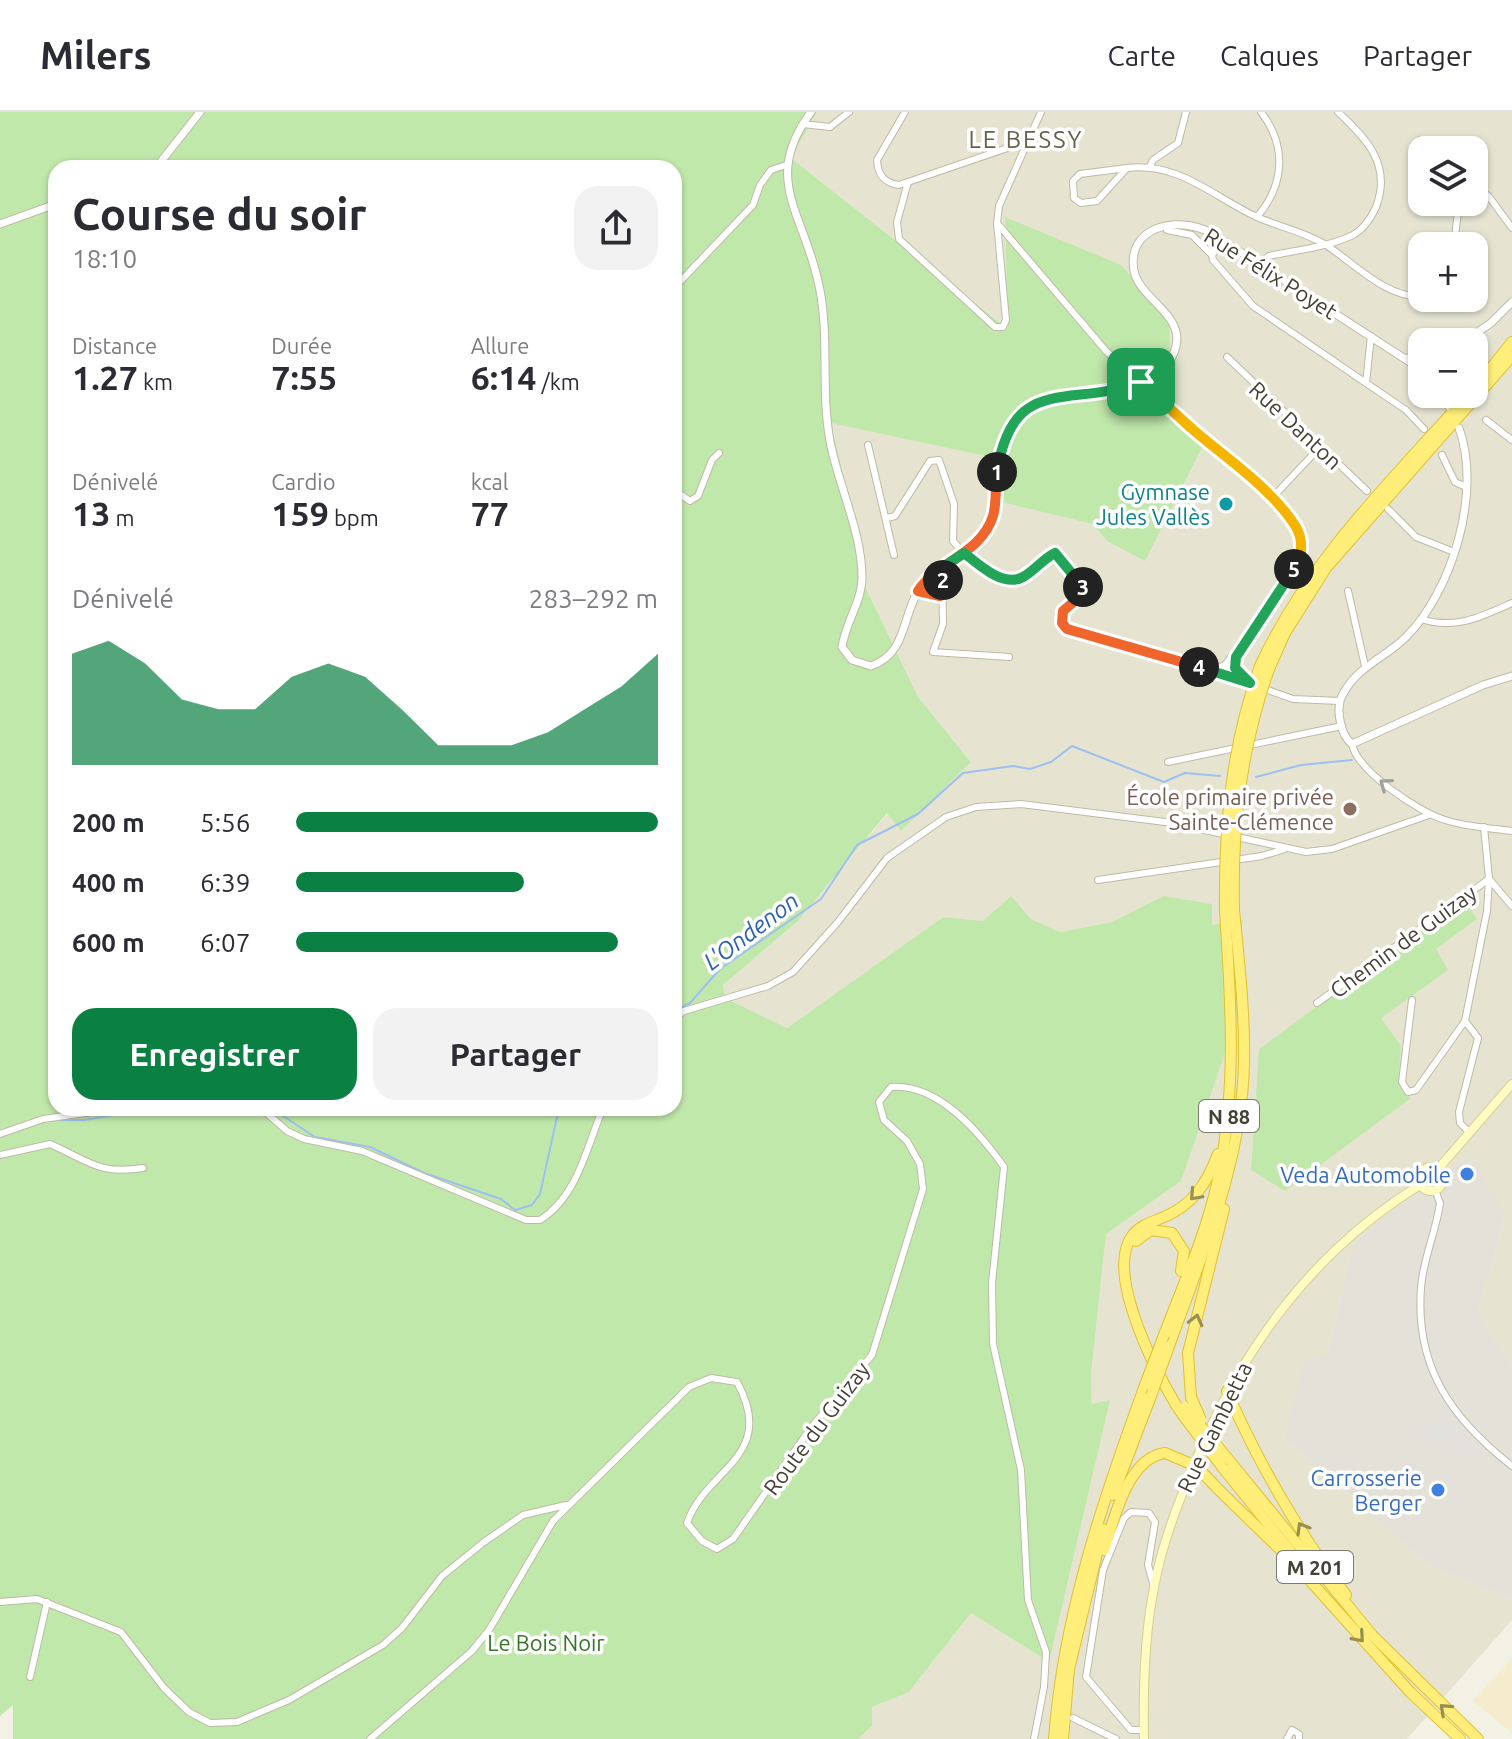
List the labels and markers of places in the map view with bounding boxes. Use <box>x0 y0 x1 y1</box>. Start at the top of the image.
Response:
pin <box>1107 348 1175 416</box>
pin: 1 <box>977 452 1017 492</box>
place label: Gymnase Jules Vallès <box>1096 479 1210 529</box>
marker: Gymnase Jules Vallès <box>1217 495 1235 513</box>
pin: 5 <box>1274 549 1314 589</box>
pin: 2 <box>923 560 963 600</box>
pin: 3 <box>1063 567 1103 607</box>
pin: 4 <box>1179 647 1219 687</box>
place label: École primaire privée Sainte-Clémence <box>1127 783 1334 834</box>
marker: École primaire privée Sainte-Clémence <box>1341 800 1359 818</box>
place label: Veda Automobile <box>1280 1162 1451 1187</box>
marker: Veda Automobile <box>1458 1165 1476 1183</box>
place label: Carrosserie Berger <box>1311 1465 1423 1515</box>
marker: Carrosserie Berger <box>1429 1481 1447 1499</box>

